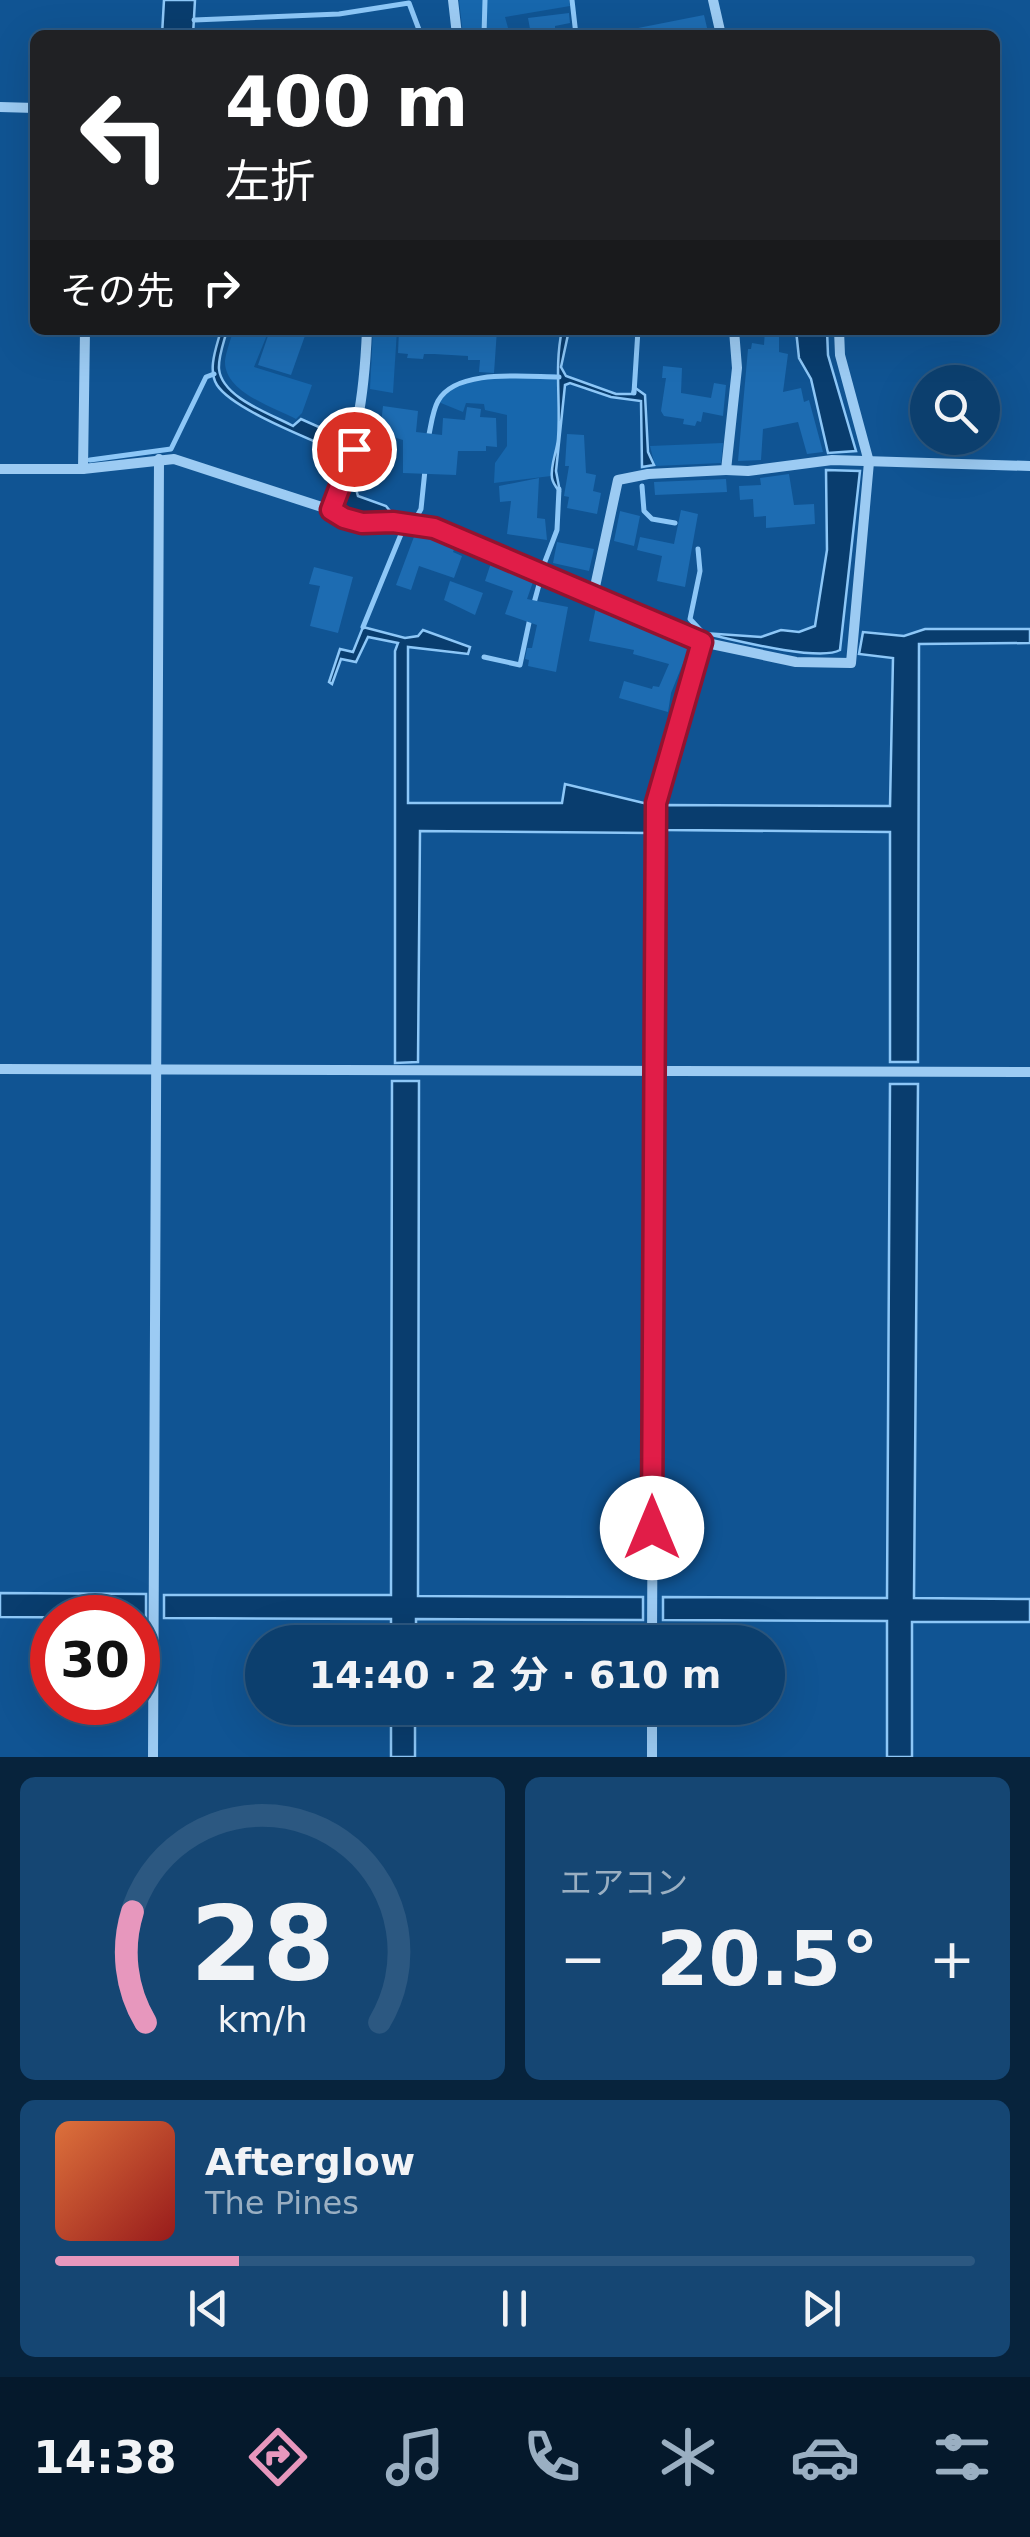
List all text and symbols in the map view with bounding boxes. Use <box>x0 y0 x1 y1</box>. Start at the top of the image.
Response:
text: 400 m <box>225 61 468 143</box>
icon: left <box>60 70 190 200</box>
text: 左折 <box>225 155 315 208</box>
icon: right <box>194 260 249 315</box>
text: その先 <box>60 269 174 313</box>
map controls <box>910 365 1000 455</box>
button: search <box>910 365 1000 455</box>
pin <box>312 407 397 492</box>
icon: arrive <box>327 422 382 477</box>
position arrow <box>600 1476 704 1580</box>
speed limit sign: 30 <box>30 1595 160 1725</box>
text: 14:40 · 2 分 · 610 m <box>309 1653 721 1697</box>
text: エアコン <box>560 1864 688 1902</box>
text: 28 <box>190 1883 335 2005</box>
text: 20.5° <box>656 1915 879 2003</box>
text: − <box>560 1927 606 1991</box>
text: + <box>929 1927 975 1991</box>
text: km/h <box>217 1999 308 2040</box>
text: Afterglow <box>205 2140 415 2184</box>
text: The Pines <box>205 2184 359 2222</box>
icon: previous <box>181 2281 236 2336</box>
icon: pause <box>487 2281 542 2336</box>
icon: next <box>794 2281 849 2336</box>
icon: directions <box>243 2422 313 2492</box>
icon: music <box>380 2422 450 2492</box>
icon: phone <box>517 2422 587 2492</box>
icon: climate <box>653 2422 723 2492</box>
icon: car <box>790 2422 860 2492</box>
icon: filters <box>927 2422 997 2492</box>
text: 14:38 <box>33 2431 177 2484</box>

